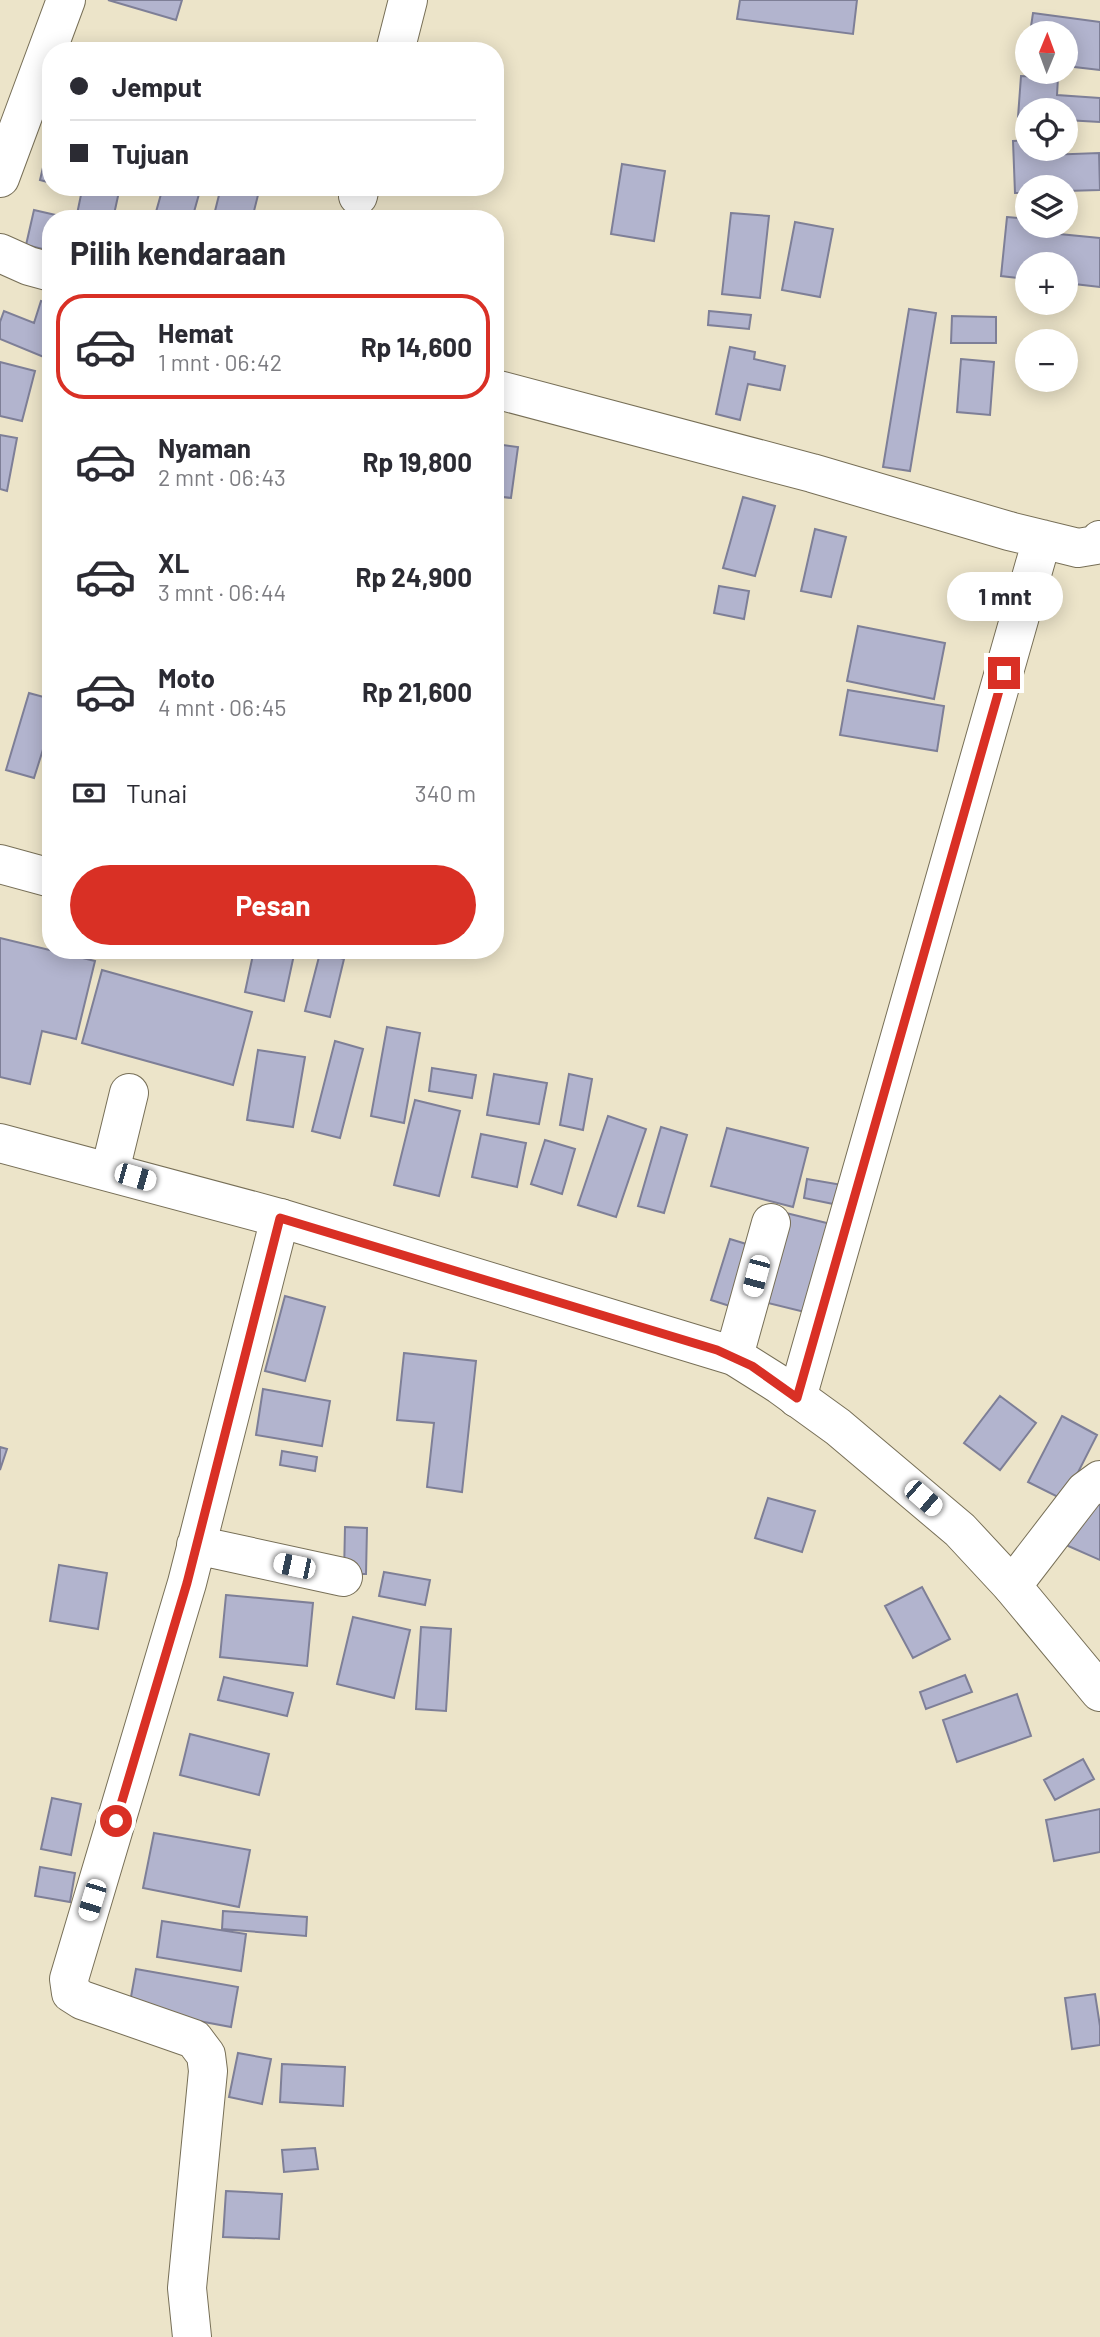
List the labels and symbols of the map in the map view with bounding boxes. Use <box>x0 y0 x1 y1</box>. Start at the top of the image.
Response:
north arrow <box>1015 21 1078 84</box>
callout: 1 mnt <box>946 572 1062 620</box>
route end <box>988 657 1020 689</box>
car <box>112 1161 159 1193</box>
car <box>741 1253 772 1299</box>
car <box>901 1476 946 1520</box>
car <box>272 1551 317 1581</box>
route start <box>100 1805 132 1837</box>
car <box>76 1877 109 1923</box>

